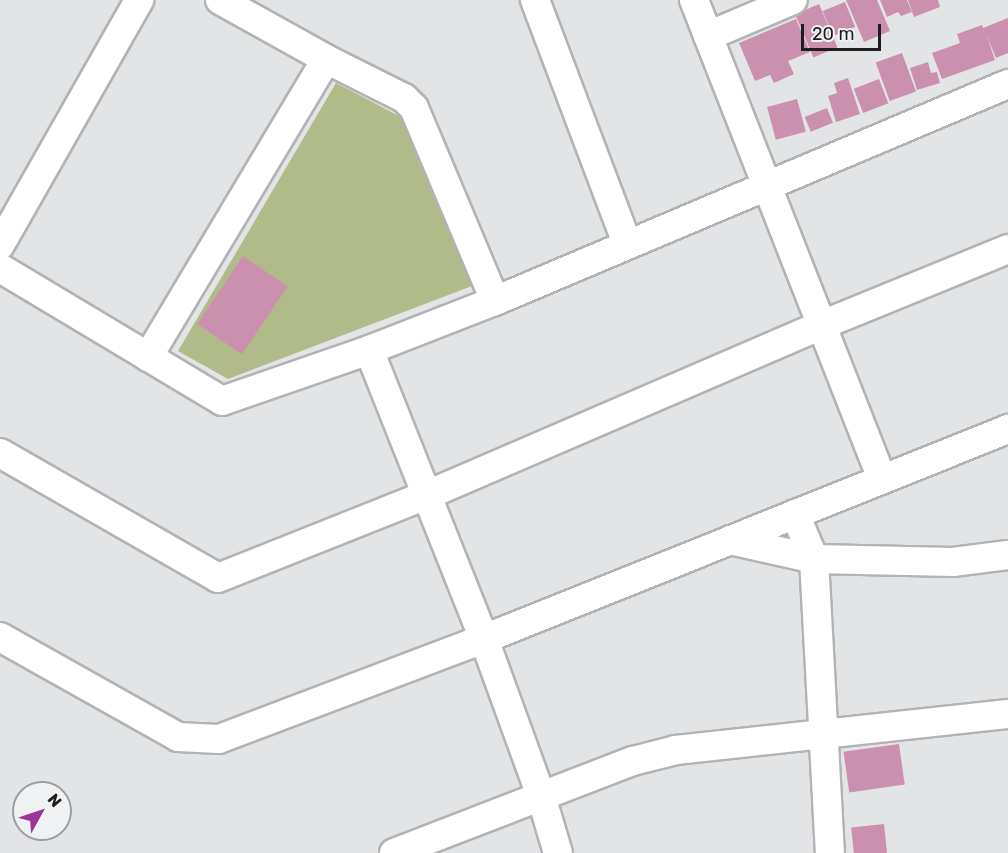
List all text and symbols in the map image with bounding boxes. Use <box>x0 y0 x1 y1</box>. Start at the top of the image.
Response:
scale bar <box>804 12 884 50</box>
text: 20 m <box>812 23 854 45</box>
north arrow <box>12 781 72 841</box>
text: N <box>44 790 66 811</box>

